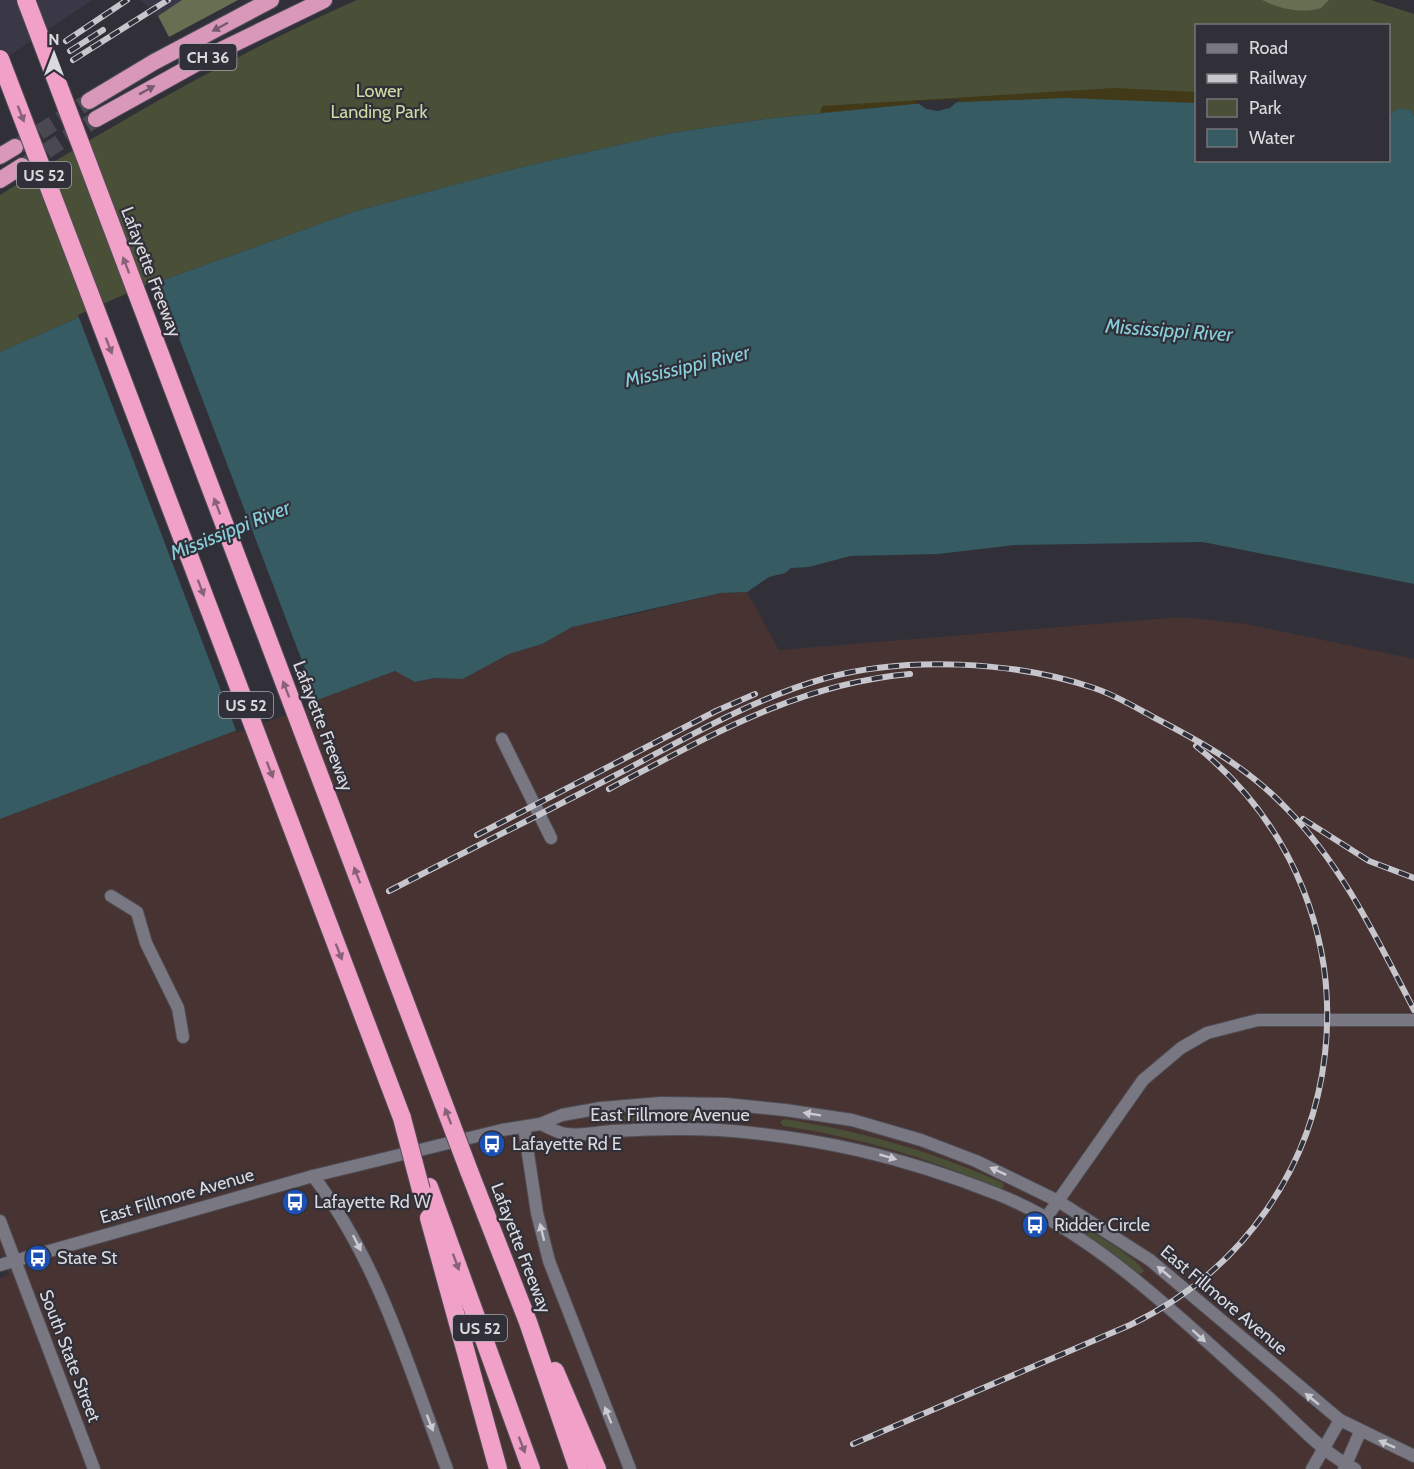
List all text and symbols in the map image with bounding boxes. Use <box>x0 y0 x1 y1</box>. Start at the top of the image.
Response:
one-way arrow <box>211 22 228 32</box>
north arrow <box>24 24 84 84</box>
legend <box>1195 24 1390 162</box>
text: N <box>48 30 60 49</box>
text: Road <box>1249 37 1288 59</box>
road number: CH 36 <box>180 44 236 70</box>
text: Railway <box>1249 67 1307 89</box>
park label: Lower Landing Park <box>330 80 428 123</box>
one-way arrow <box>139 85 156 95</box>
text: Park <box>1249 97 1282 119</box>
one-way arrow <box>16 105 26 123</box>
text: Water <box>1249 127 1295 149</box>
road number: US 52 <box>17 162 71 188</box>
street label: Lafayette Freeway <box>116 204 186 340</box>
one-way arrow <box>121 256 130 274</box>
water label: Mississippi River <box>1104 314 1234 346</box>
one-way arrow <box>105 338 115 356</box>
water label: Mississippi River <box>621 340 753 392</box>
water label: Mississippi River <box>165 495 294 565</box>
one-way arrow <box>212 497 222 515</box>
one-way arrow <box>196 579 206 597</box>
street label: Lafayette Freeway <box>288 658 358 794</box>
one-way arrow <box>281 679 291 697</box>
road number: US 52 <box>219 692 273 718</box>
one-way arrow <box>266 761 276 779</box>
one-way arrow <box>352 866 361 884</box>
one-way arrow <box>335 943 345 961</box>
street label: East Fillmore Avenue <box>590 1104 750 1126</box>
one-way arrow <box>443 1107 453 1125</box>
one-way arrow <box>802 1109 821 1118</box>
bus stop icon: Lafayette Rd E <box>477 1129 507 1159</box>
place label: Lafayette Rd E <box>512 1133 622 1155</box>
one-way arrow <box>879 1153 897 1162</box>
street label: East Fillmore Avenue <box>97 1163 257 1229</box>
one-way arrow <box>989 1166 1006 1175</box>
street label: Lafayette Freeway <box>486 1180 556 1316</box>
bus stop icon: Lafayette Rd W <box>280 1187 310 1217</box>
place label: Lafayette Rd W <box>314 1191 431 1213</box>
bus stop icon: Ridder Circle <box>1020 1210 1050 1240</box>
place label: Ridder Circle <box>1054 1214 1150 1236</box>
one-way arrow <box>537 1223 547 1241</box>
one-way arrow <box>352 1234 361 1251</box>
street label: East Fillmore Avenue <box>1156 1240 1292 1360</box>
bus stop icon: State St <box>23 1243 53 1273</box>
place label: State St <box>57 1247 117 1269</box>
one-way arrow <box>451 1253 461 1271</box>
one-way arrow <box>1157 1266 1172 1279</box>
street label: South State Street <box>35 1287 105 1425</box>
road number: US 52 <box>453 1315 507 1341</box>
one-way arrow <box>1192 1329 1207 1343</box>
one-way arrow <box>1304 1392 1320 1405</box>
one-way arrow <box>603 1405 613 1423</box>
one-way arrow <box>426 1414 435 1432</box>
one-way arrow <box>518 1437 528 1455</box>
one-way arrow <box>1379 1439 1396 1448</box>

